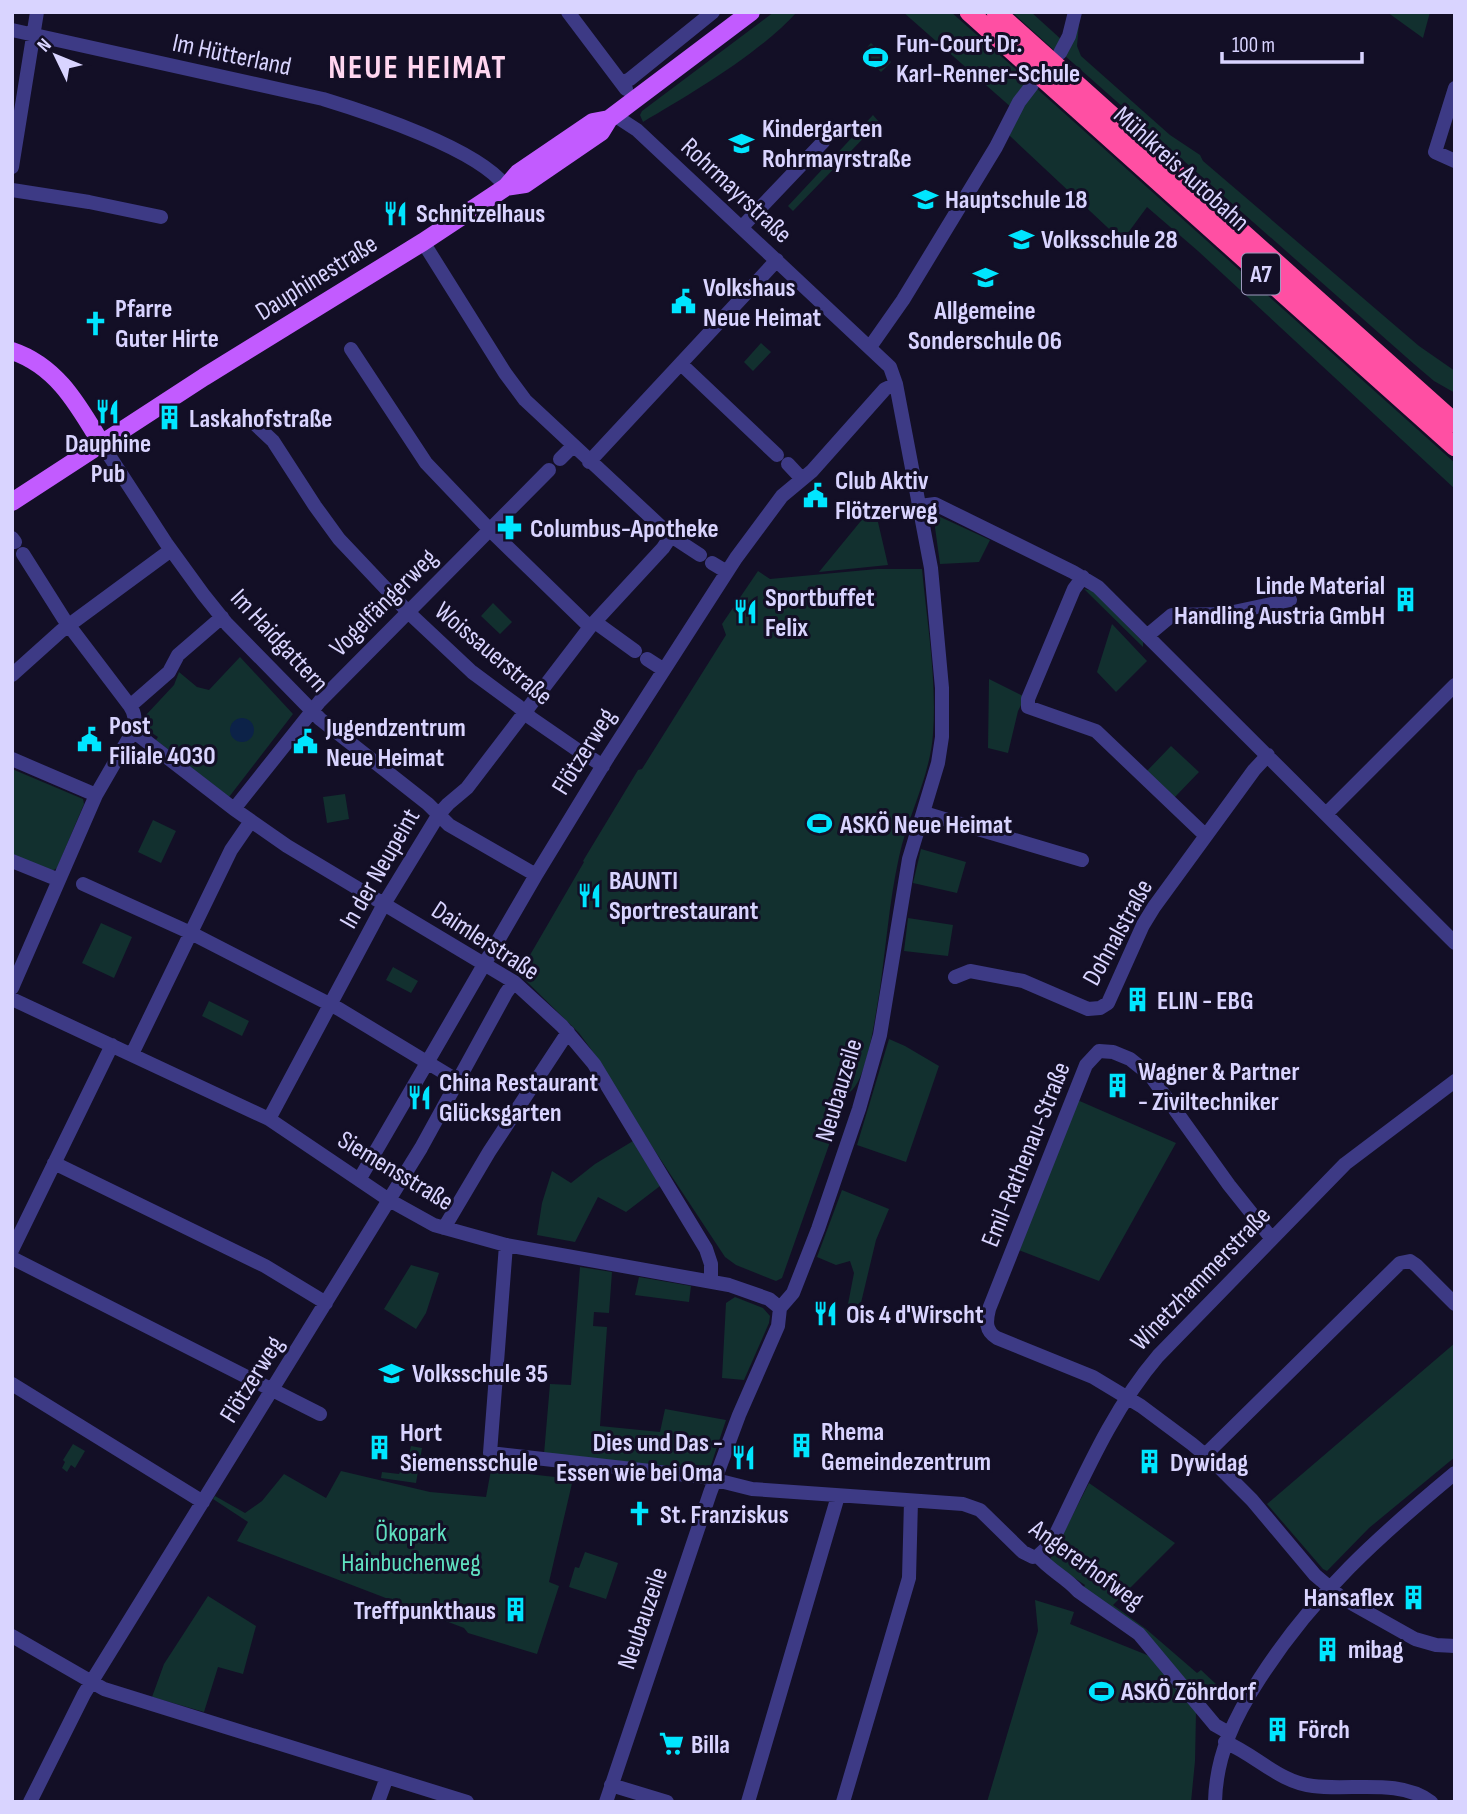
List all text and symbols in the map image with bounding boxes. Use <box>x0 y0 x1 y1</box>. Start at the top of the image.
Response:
north arrow <box>21 21 91 91</box>
scale bar <box>1222 21 1362 65</box>
street label: Im Hütterland <box>170 28 294 83</box>
place label: Fun-Court Dr. Karl-Renner-Schule <box>896 29 1080 90</box>
text: 100 m <box>1232 33 1275 58</box>
text: N <box>33 34 57 57</box>
sports icon: Fun-Court Dr. Karl-Renner-Schule <box>862 44 890 72</box>
district label: NEUE HEIMAT <box>328 48 508 88</box>
street label: Mühlkreis Autobahn <box>1107 100 1255 238</box>
place label: Kindergarten Rohrmayrstraße <box>762 114 912 175</box>
school or university icon: Kindergarten Rohrmayrstraße <box>728 129 756 157</box>
street label: Rohrmayrstraße <box>674 132 798 250</box>
school or university icon: Hauptschule 18 <box>911 185 939 213</box>
place label: Hauptschule 18 <box>945 185 1087 216</box>
restaurant icon: Schnitzelhaus <box>382 199 410 227</box>
place label: Schnitzelhaus <box>416 199 545 230</box>
school or university icon: Volksschule 28 <box>1007 225 1035 253</box>
place label: Volksschule 28 <box>1041 225 1178 256</box>
street label: Dauphinestraße <box>250 229 383 328</box>
road number: A7 <box>1242 254 1280 295</box>
school or university icon: Allgemeine Sonderschule 06 <box>971 264 999 292</box>
place label: Volkshaus Neue Heimat <box>703 273 822 334</box>
public building icon: Volkshaus Neue Heimat <box>669 288 697 316</box>
place label: Pfarre Guter Hirte <box>115 294 219 355</box>
place label: Allgemeine Sonderschule 06 <box>908 296 1062 357</box>
church icon: Pfarre Guter Hirte <box>81 309 109 337</box>
restaurant icon: Dauphine Pub <box>94 397 122 425</box>
building icon: Laskahofstraße <box>155 404 183 432</box>
place label: Laskahofstraße <box>189 404 332 435</box>
place label: Dauphine Pub <box>65 429 151 490</box>
place label: Club Aktiv Flötzerweg <box>835 466 938 527</box>
public building icon: Club Aktiv Flötzerweg <box>801 481 829 509</box>
pharmacy icon: Columbus-Apotheke <box>496 514 524 542</box>
place label: Columbus-Apotheke <box>530 514 719 545</box>
street label: Vogelfängerweg <box>324 543 444 663</box>
place label: Linde Material Handling Austria GmbH <box>1174 571 1385 632</box>
street label: Im Haidgattern <box>223 583 334 699</box>
place label: Sportbuffet Felix <box>765 583 875 644</box>
building icon: Linde Material Handling Austria GmbH <box>1391 586 1419 614</box>
street label: Woissauerstraße <box>428 596 558 712</box>
restaurant icon: Sportbuffet Felix <box>731 598 759 626</box>
street label: Flötzerweg <box>546 703 623 801</box>
place label: Post Filiale 4030 <box>109 711 216 772</box>
place label: Jugendzentrum Neue Heimat <box>325 713 466 774</box>
public building icon: Post Filiale 4030 <box>75 726 103 754</box>
public building icon: Jugendzentrum Neue Heimat <box>292 728 320 756</box>
street label: In der Neupeint <box>334 803 427 934</box>
sports icon: ASKÖ Neue Heimat <box>806 810 834 838</box>
place label: ASKÖ Neue Heimat <box>839 810 1012 841</box>
place label: BAUNTI Sportrestaurant <box>609 866 759 927</box>
street label: Dohnalstraße <box>1077 874 1160 991</box>
restaurant icon: BAUNTI Sportrestaurant <box>575 881 603 909</box>
street label: Daimlerstraße <box>425 895 545 988</box>
building icon: ELIN - EBG <box>1123 986 1151 1014</box>
place label: ELIN - EBG <box>1157 986 1254 1017</box>
street label: Neubauzeile <box>809 1035 870 1146</box>
place label: Wagner & Partner - Ziviltechniker <box>1138 1057 1299 1118</box>
street label: Emil-Rathenau-Straße <box>975 1058 1078 1252</box>
place label: China Restaurant Glücksgarten <box>439 1068 599 1129</box>
building icon: Wagner & Partner - Ziviltechniker <box>1104 1072 1132 1100</box>
restaurant icon: China Restaurant Glücksgarten <box>405 1083 433 1111</box>
street label: Siemensstraße <box>332 1125 459 1218</box>
street label: Winetzhammerstraße <box>1124 1200 1278 1358</box>
restaurant icon: Ois 4 d'Wirscht <box>812 1300 840 1328</box>
place label: Ois 4 d'Wirscht <box>846 1300 984 1331</box>
street label: Flötzerweg <box>214 1331 291 1429</box>
school or university icon: Volksschule 35 <box>378 1359 406 1387</box>
place label: Volksschule 35 <box>412 1359 548 1390</box>
place label: Rhema Gemeindezentrum <box>821 1417 991 1478</box>
place label: Hort Siemensschule <box>400 1418 538 1479</box>
place label: Dies und Das - Essen wie bei Oma <box>556 1428 723 1489</box>
building icon: Rhema Gemeindezentrum <box>787 1432 815 1460</box>
building icon: Hort Siemensschule <box>366 1433 394 1461</box>
restaurant icon: Dies und Das - Essen wie bei Oma <box>729 1443 757 1471</box>
building icon: Dywidag <box>1136 1448 1164 1476</box>
place label: Dywidag <box>1170 1448 1248 1479</box>
church icon: St. Franziskus <box>626 1500 654 1528</box>
place label: St. Franziskus <box>660 1500 789 1531</box>
street label: Angererhofweg <box>1022 1513 1149 1617</box>
park label: Ökopark Hainbuchenweg <box>341 1518 481 1579</box>
street label: Neubauzeile <box>612 1563 675 1674</box>
place label: Hansaflex <box>1303 1583 1394 1614</box>
building icon: Hansaflex <box>1400 1583 1428 1611</box>
place label: Treffpunkthaus <box>354 1596 496 1627</box>
building icon: Treffpunkthaus <box>502 1596 530 1624</box>
building icon: mibag <box>1314 1635 1342 1663</box>
place label: mibag <box>1348 1635 1403 1666</box>
sports icon: ASKÖ Zöhrdorf <box>1087 1677 1115 1705</box>
place label: ASKÖ Zöhrdorf <box>1120 1677 1257 1708</box>
building icon: Förch <box>1264 1715 1292 1743</box>
place label: Förch <box>1298 1715 1350 1746</box>
supermarket icon: Billa <box>657 1730 685 1758</box>
place label: Billa <box>691 1730 730 1761</box>

